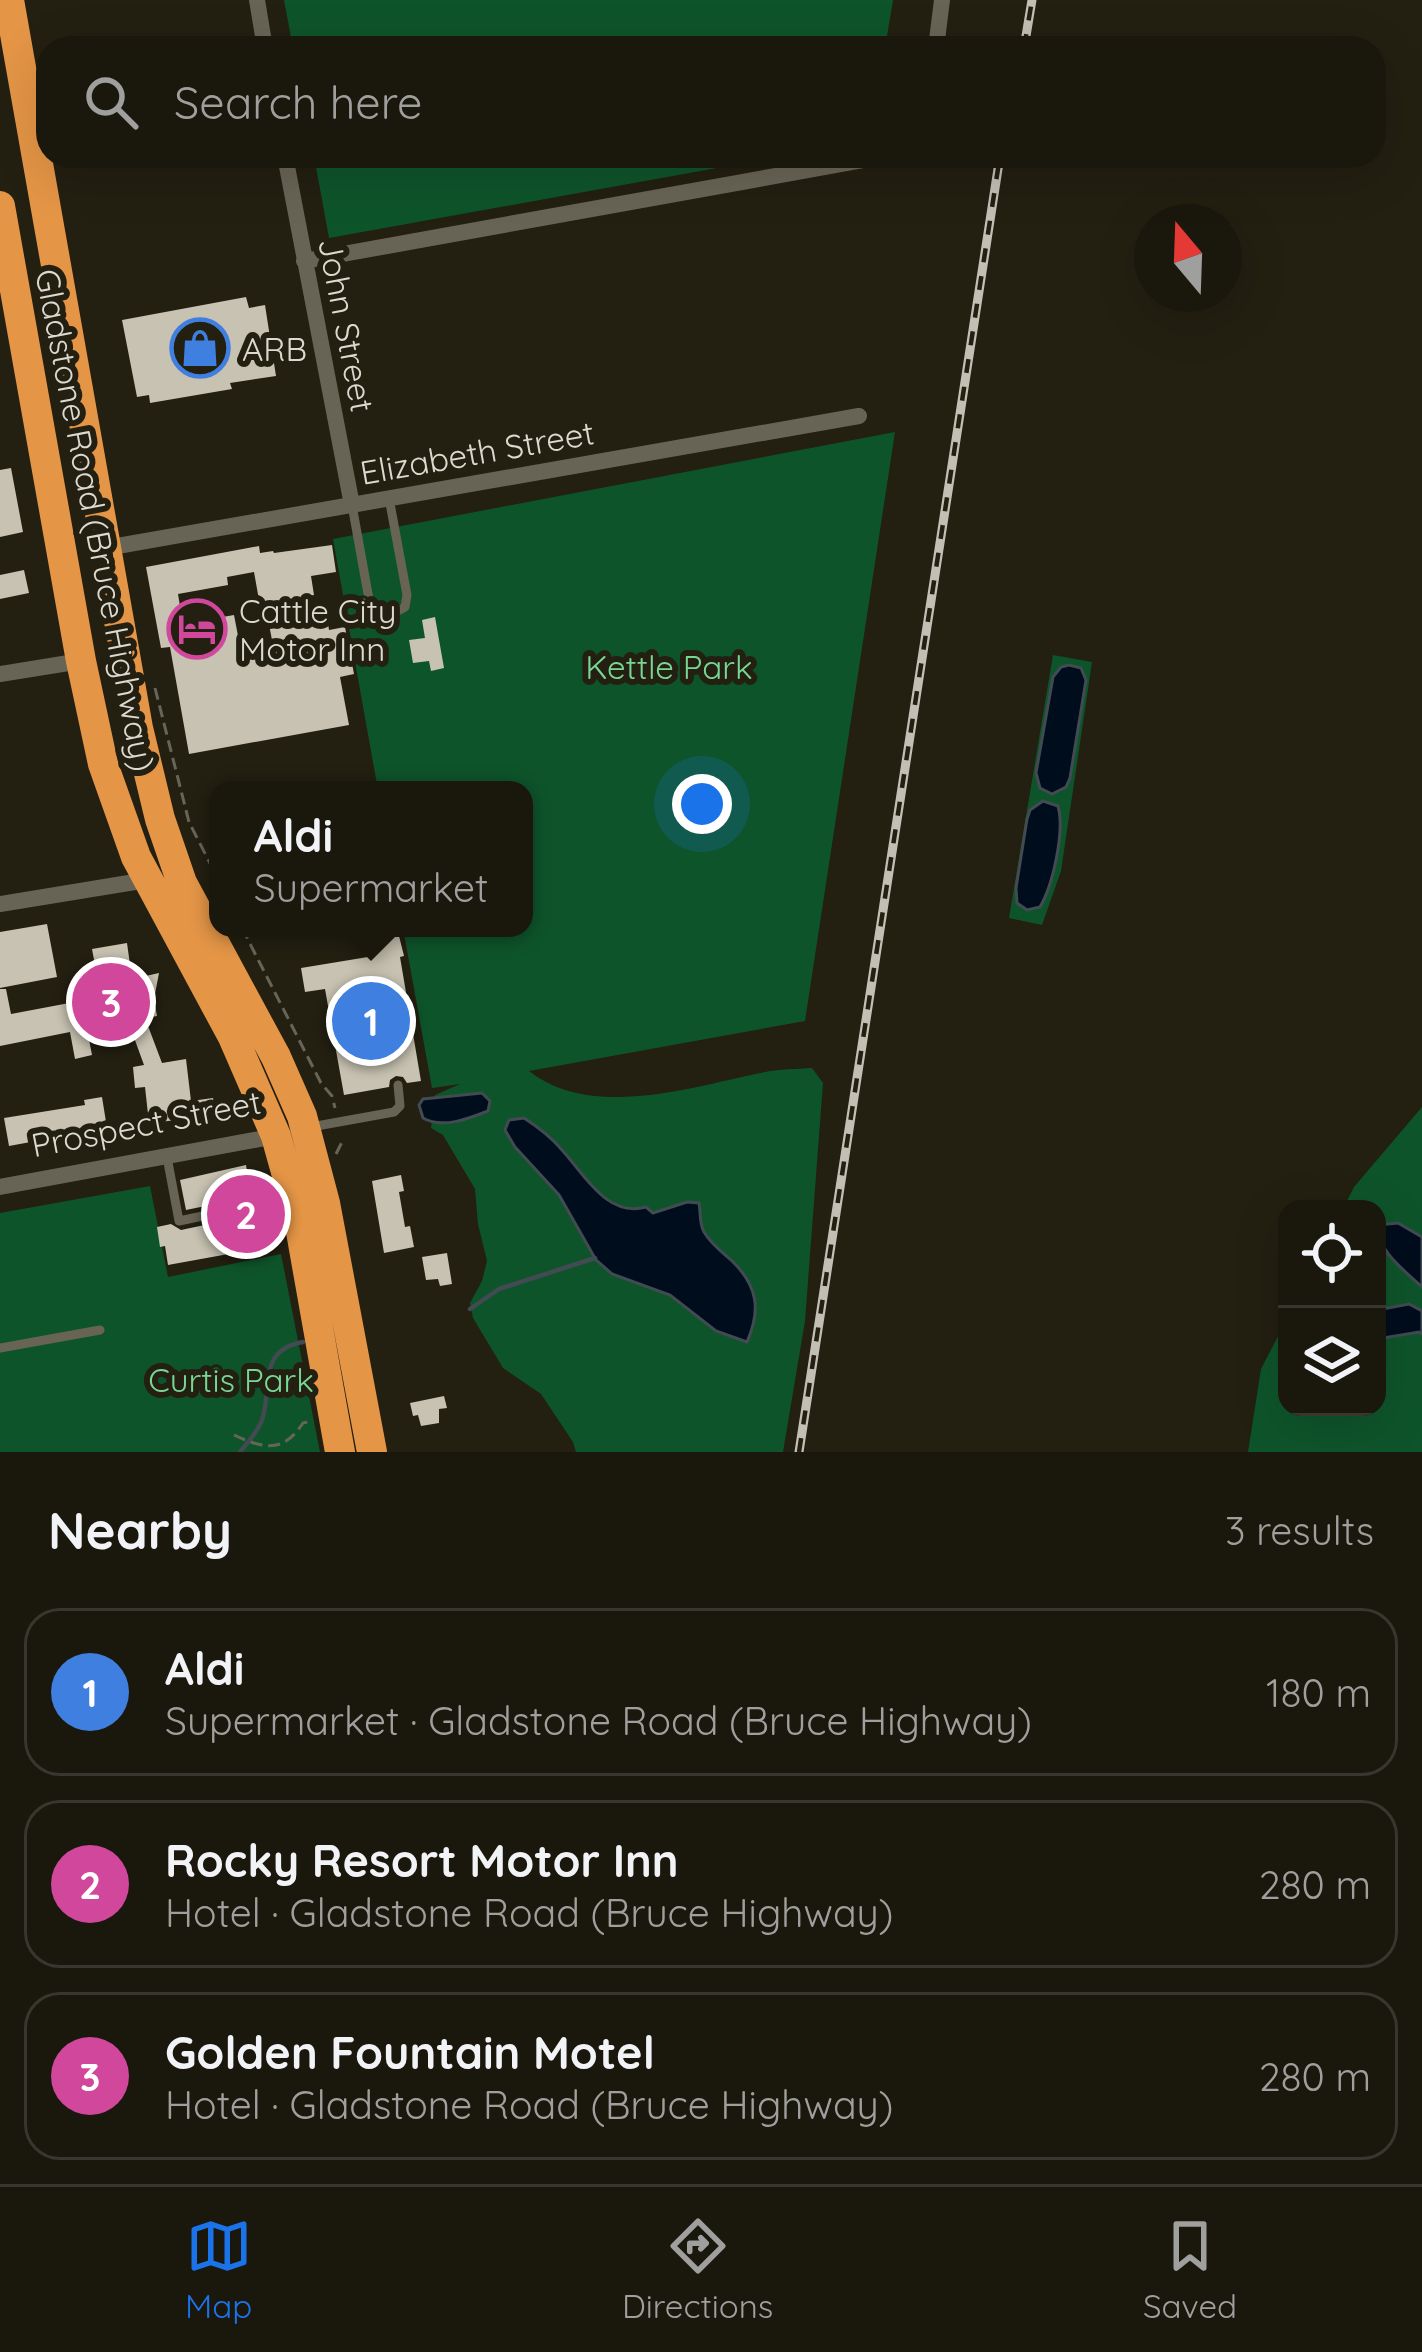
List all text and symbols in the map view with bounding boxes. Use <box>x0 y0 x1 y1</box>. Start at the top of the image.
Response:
search box <box>36 36 1386 168</box>
icon: search <box>78 69 144 135</box>
text: Search here <box>174 74 422 130</box>
north arrow <box>1134 204 1242 312</box>
street label: John Street <box>310 235 384 415</box>
street label: Gladstone Road (Bruce Highway) <box>27 265 165 775</box>
shop icon: ARB <box>169 317 231 379</box>
place label: ARB <box>242 328 307 369</box>
street label: Elizabeth Street <box>357 411 597 493</box>
place label: Cattle City Motor Inn <box>239 590 396 669</box>
hotel icon: Cattle City Motor Inn <box>166 598 228 660</box>
park label: Kettle Park <box>585 646 753 687</box>
your location <box>672 774 732 834</box>
popup <box>209 781 533 937</box>
text: Aldi <box>254 807 333 863</box>
text: Supermarket <box>254 863 488 912</box>
pin: 3 <box>72 957 150 1047</box>
pin: 1 <box>332 976 410 1066</box>
street label: Prospect Street <box>28 1081 264 1165</box>
pin: 2 <box>207 1169 285 1259</box>
map controls <box>1278 1200 1386 1416</box>
button: locate <box>1278 1200 1386 1308</box>
button: layers <box>1278 1308 1386 1416</box>
park label: Curtis Park <box>148 1359 314 1400</box>
text: Nearby <box>48 1498 232 1562</box>
text: 3 results <box>1225 1506 1374 1555</box>
text: Aldi <box>165 1640 244 1696</box>
text: 1 <box>82 1668 98 1717</box>
text: 180 m <box>1266 1668 1371 1717</box>
text: Supermarket · Gladstone Road (Bruce Highway) <box>165 1696 1032 1745</box>
text: Rocky Resort Motor Inn <box>165 1832 679 1888</box>
text: 2 <box>79 1860 101 1909</box>
text: 280 m <box>1259 1860 1371 1909</box>
text: Hotel · Gladstone Road (Bruce Highway) <box>165 1888 893 1937</box>
text: Golden Fountain Motel <box>165 2024 655 2080</box>
text: 3 <box>80 2052 100 2101</box>
text: 280 m <box>1259 2052 1371 2101</box>
text: Hotel · Gladstone Road (Bruce Highway) <box>165 2080 893 2129</box>
tab: Map <box>185 2213 252 2326</box>
tab: Directions <box>622 2213 773 2326</box>
tab: Saved <box>1143 2213 1237 2326</box>

